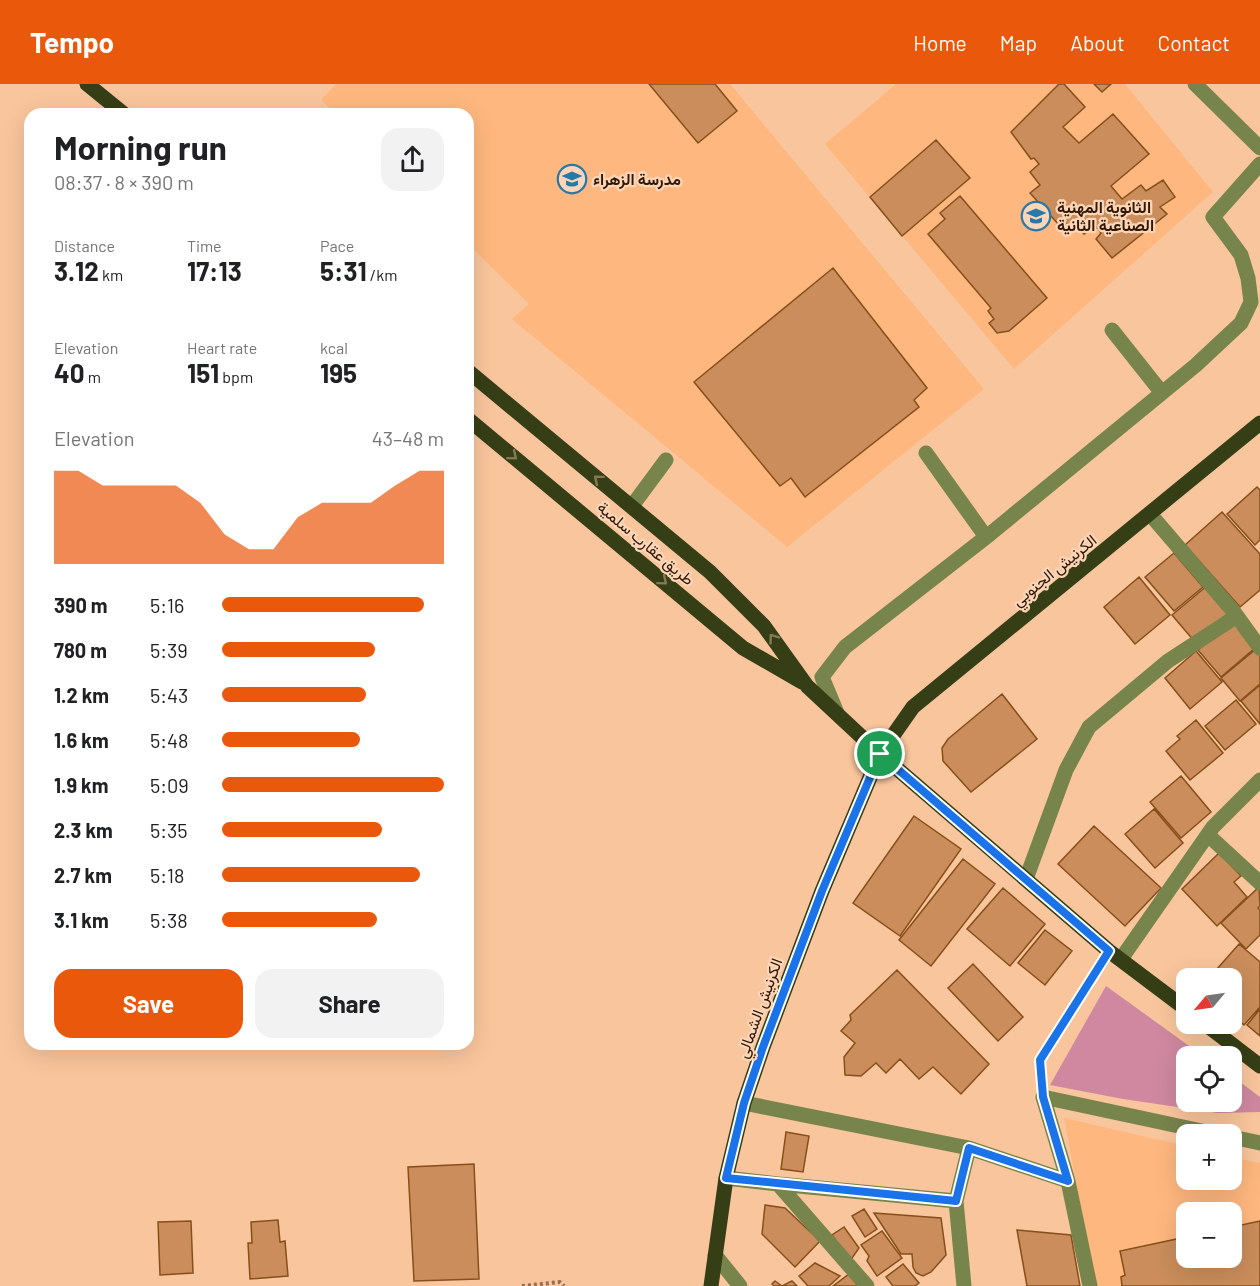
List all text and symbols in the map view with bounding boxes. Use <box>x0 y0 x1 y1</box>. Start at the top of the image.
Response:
text: Tempo <box>30 25 114 59</box>
text: Home <box>913 30 967 55</box>
text: Map <box>1000 30 1037 55</box>
text: About <box>1070 30 1125 55</box>
text: Contact <box>1158 30 1230 55</box>
text: Morning run <box>54 127 227 167</box>
button: share <box>381 128 444 191</box>
school or university icon: مدرسة الزهراء <box>556 163 588 195</box>
place label: مدرسة الزهراء <box>593 169 681 190</box>
text: 08:37 · 8 × 390 m <box>54 170 194 194</box>
place label: الثانوية المهنية الصناعية الثانية <box>1057 197 1154 235</box>
school or university icon: الثانوية المهنية الصناعية الثانية <box>1020 200 1052 232</box>
text: Distance <box>54 236 115 255</box>
text: Time <box>187 236 222 255</box>
text: Pace <box>320 236 354 255</box>
text: 3.12 <box>54 255 99 286</box>
text: 17:13 <box>187 255 242 286</box>
text: 5:31 <box>320 255 367 286</box>
text: km <box>99 265 123 284</box>
text: /km <box>367 265 398 284</box>
text: Elevation <box>54 338 118 357</box>
text: Heart rate <box>187 338 257 357</box>
text: kcal <box>320 338 348 357</box>
text: 40 <box>54 357 85 388</box>
text: 151 <box>187 357 219 388</box>
text: 195 <box>320 357 357 388</box>
text: m <box>85 367 101 386</box>
text: bpm <box>219 367 253 386</box>
text: Elevation <box>54 426 135 450</box>
text: 43–48 m <box>372 426 444 450</box>
one-way arrow <box>506 449 517 460</box>
one-way arrow <box>594 475 605 486</box>
street label: طريق عقارب سلمية <box>593 497 698 590</box>
street label: الكرنيش الجنوبي <box>1008 530 1103 613</box>
one-way arrow <box>656 574 667 585</box>
text: 390 m <box>54 593 108 617</box>
text: 5:16 <box>150 593 184 617</box>
one-way arrow <box>769 634 780 645</box>
text: 780 m <box>54 638 107 662</box>
text: 5:39 <box>150 638 188 662</box>
text: 1.2 km <box>54 683 109 707</box>
text: 5:43 <box>150 683 188 707</box>
text: 1.6 km <box>54 728 109 752</box>
text: 5:48 <box>150 728 189 752</box>
pin <box>854 728 905 779</box>
icon: arrive <box>863 737 896 770</box>
text: 1.9 km <box>54 773 108 797</box>
text: 5:09 <box>150 773 189 797</box>
text: 2.3 km <box>54 818 113 842</box>
text: 5:35 <box>150 818 188 842</box>
text: 2.7 km <box>54 863 112 887</box>
text: 5:18 <box>150 863 184 887</box>
text: 3.1 km <box>54 908 109 932</box>
text: 5:38 <box>150 908 188 932</box>
street label: الكرنيش الشمالي <box>732 955 790 1062</box>
north arrow <box>1176 968 1242 1034</box>
map controls <box>1176 968 1242 1268</box>
button: Save <box>54 969 243 1038</box>
button: Share <box>255 969 444 1038</box>
button: locate <box>1176 1046 1242 1112</box>
button: + <box>1176 1124 1242 1190</box>
button: − <box>1176 1202 1242 1268</box>

